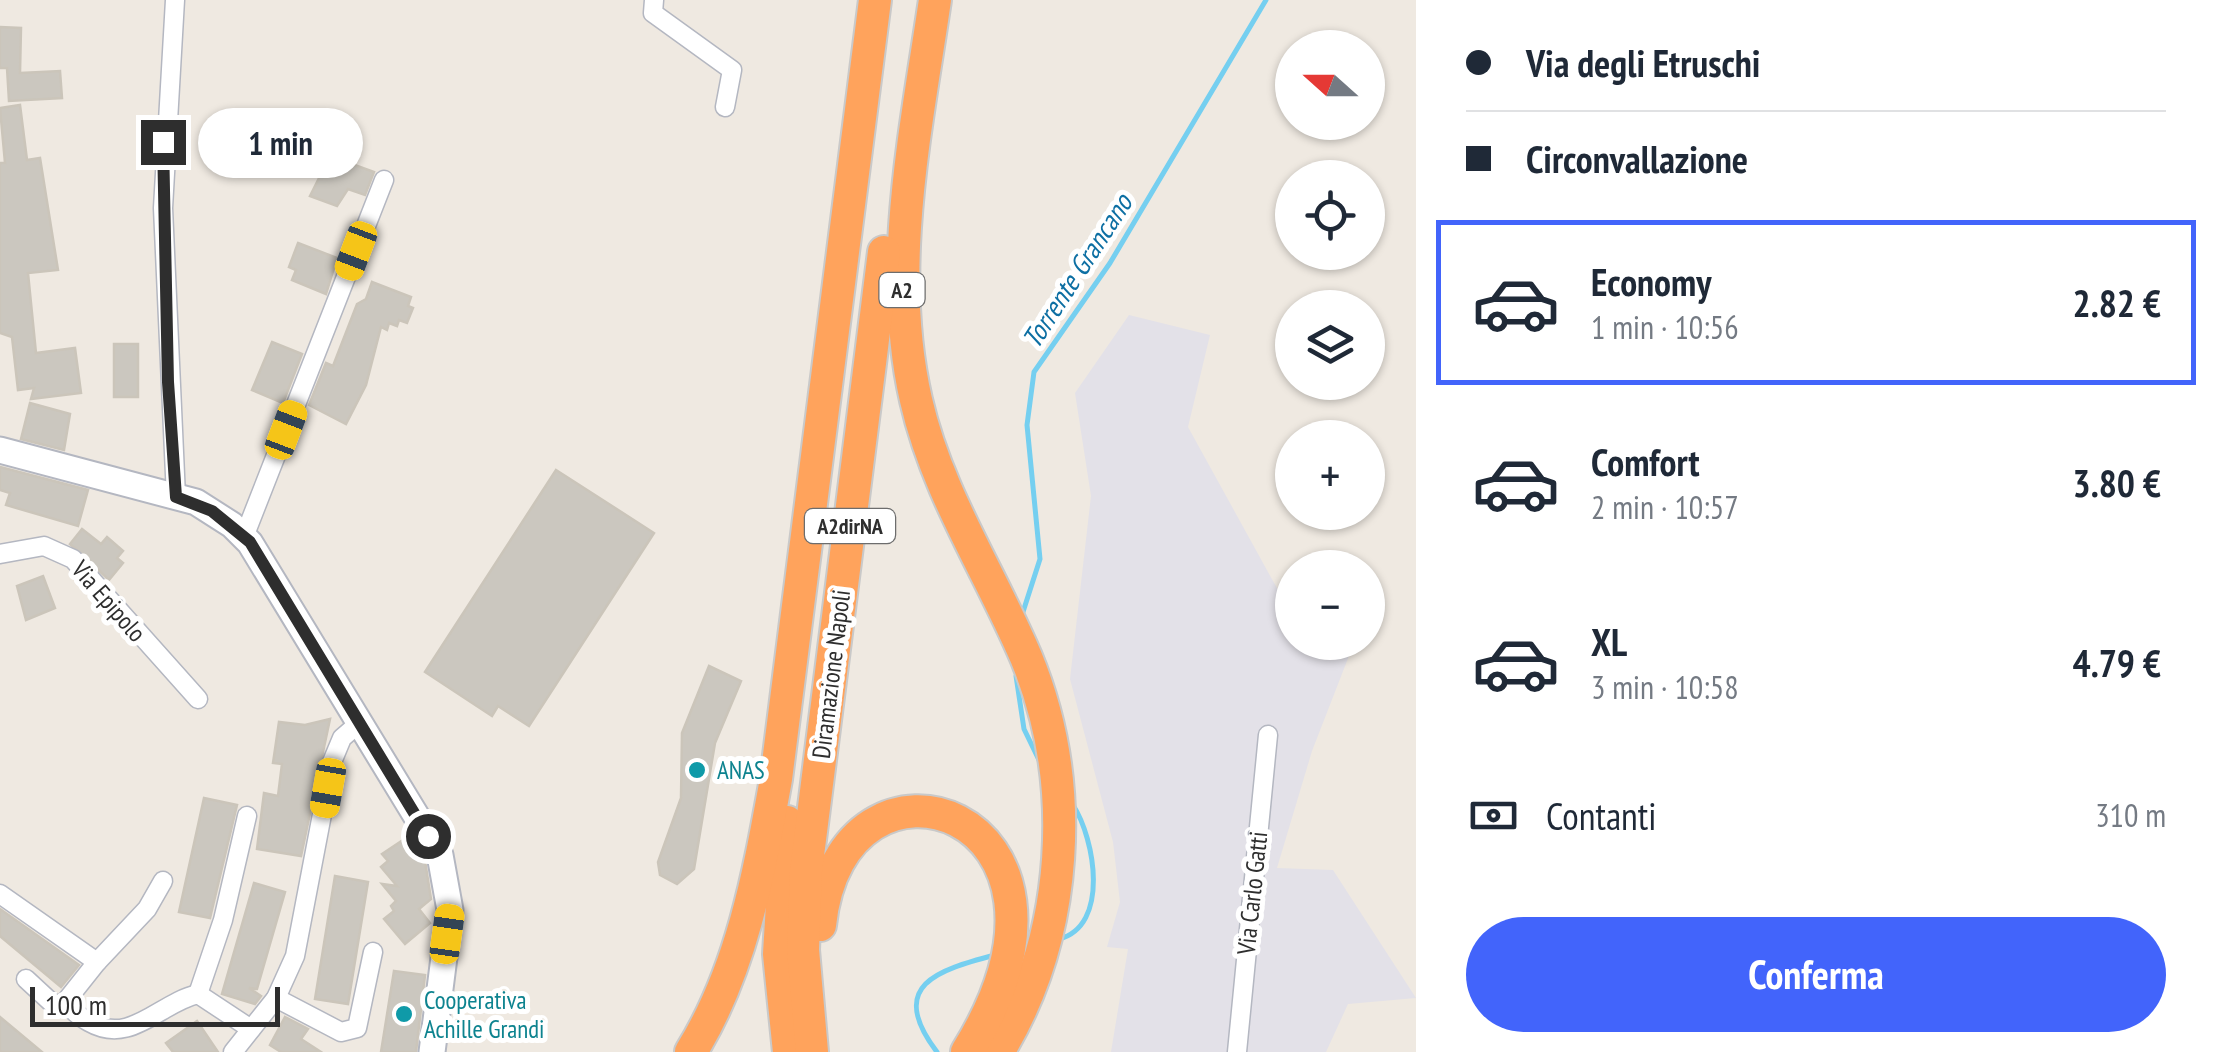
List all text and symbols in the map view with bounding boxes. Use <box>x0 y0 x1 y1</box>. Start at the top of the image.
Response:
north arrow <box>1275 30 1385 140</box>
map controls <box>1275 30 1385 660</box>
text: Via degli Etruschi <box>1526 38 1760 87</box>
callout: 1 min <box>198 107 363 177</box>
route end <box>141 120 186 165</box>
text: 1 min <box>248 122 313 164</box>
text: Circonvallazione <box>1526 134 1748 183</box>
button: locate <box>1275 160 1385 270</box>
water label: Torrente Grancano <box>1013 185 1141 355</box>
car <box>331 218 381 284</box>
text: Economy <box>1591 257 1711 306</box>
icon: car <box>1471 258 1561 348</box>
road number: A2 <box>880 273 924 307</box>
text: 2.82 € <box>2072 278 2161 327</box>
button: layers <box>1275 290 1385 400</box>
text: 1 min · 10:56 <box>1591 306 1739 348</box>
car <box>261 397 311 463</box>
button: + <box>1275 420 1385 530</box>
text: Comfort <box>1591 437 1700 486</box>
icon: car <box>1471 438 1561 528</box>
text: 3.80 € <box>2072 458 2161 507</box>
text: 2 min · 10:57 <box>1591 486 1739 528</box>
road number: A2dirNA <box>805 509 895 543</box>
button: − <box>1275 550 1385 660</box>
street label: Via Epipolo <box>64 553 153 648</box>
street label: Diramazione Napoli <box>805 588 857 760</box>
text: XL <box>1591 617 1627 666</box>
icon: car <box>1471 618 1561 708</box>
text: 4.79 € <box>2072 638 2161 687</box>
text: 3 min · 10:58 <box>1591 666 1739 708</box>
place label: ANAS <box>717 754 765 786</box>
car <box>308 756 348 820</box>
marker: ANAS <box>686 759 708 781</box>
icon: cash <box>1466 788 1521 843</box>
text: Contanti <box>1546 791 1656 840</box>
text: 310 m <box>2095 794 2166 836</box>
route start <box>406 814 451 859</box>
street label: Via Carlo Gatti <box>1230 830 1274 957</box>
car <box>428 902 466 966</box>
button: Conferma <box>1466 917 2166 1032</box>
scale bar <box>30 982 280 1026</box>
place label: Cooperativa Achille Grandi <box>424 984 545 1045</box>
text: 100 m <box>45 986 107 1023</box>
marker: Cooperativa Achille Grandi <box>393 1003 415 1025</box>

